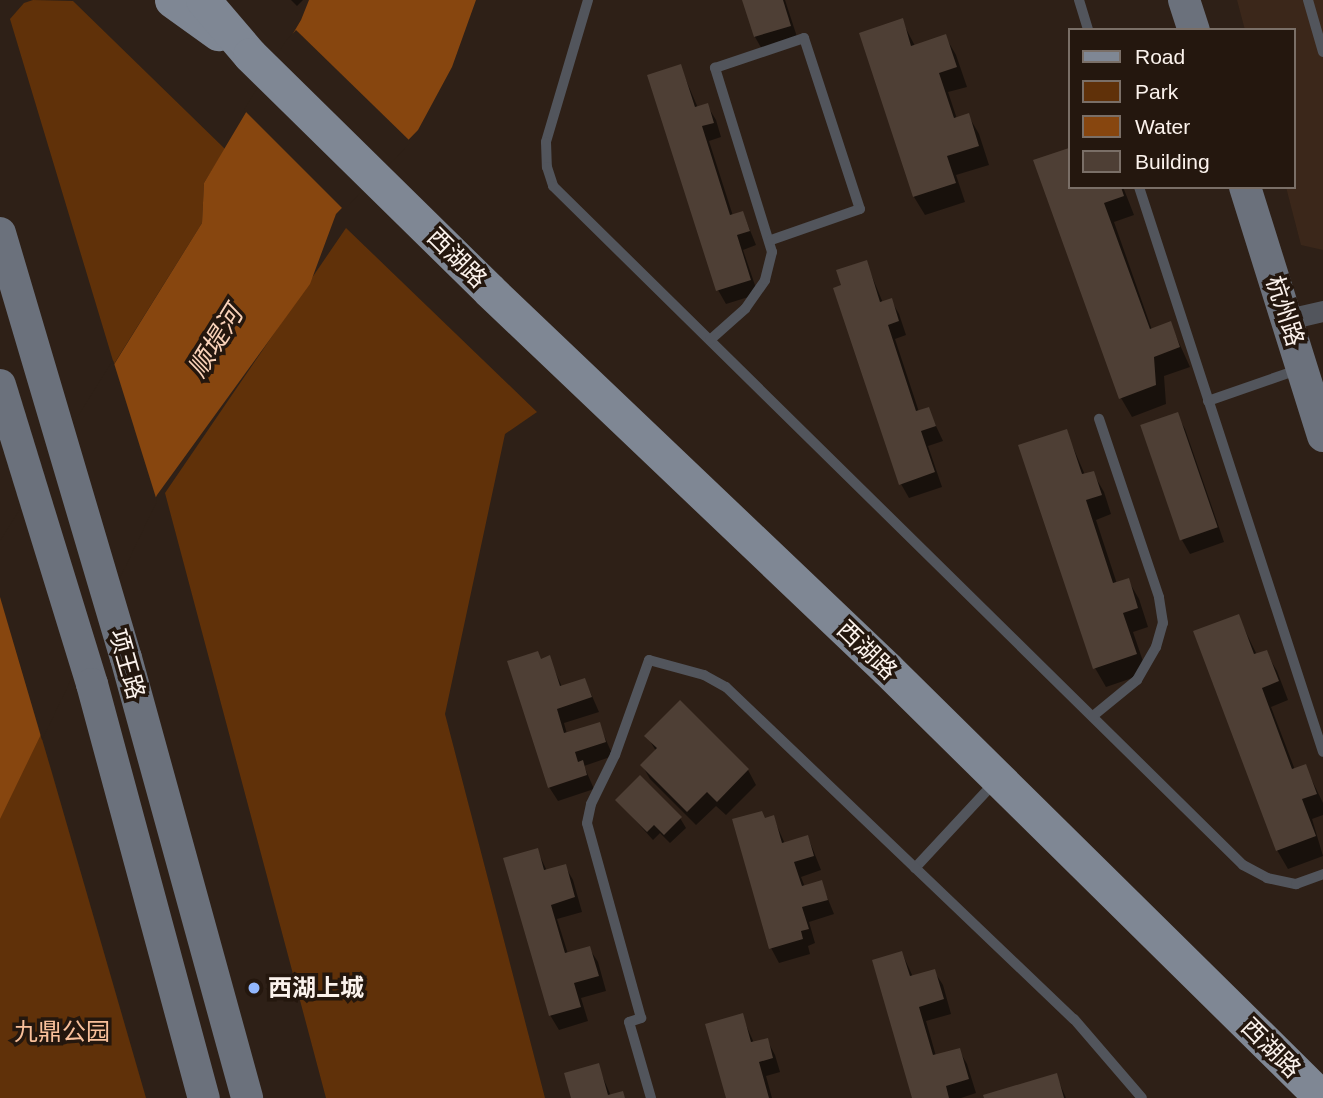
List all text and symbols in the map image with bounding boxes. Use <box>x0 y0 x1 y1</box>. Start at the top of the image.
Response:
legend <box>1068 28 1295 189</box>
text: Road <box>1135 45 1185 68</box>
text: Park <box>1135 80 1178 103</box>
text: Water <box>1135 115 1190 138</box>
text: Building <box>1135 150 1210 173</box>
street label: 西湖路 <box>421 222 493 294</box>
street label: 杭州路 <box>1260 272 1310 350</box>
water label: 顺堤河 <box>182 301 250 383</box>
street label: 西湖路 <box>831 615 903 685</box>
street label: 项王路 <box>103 625 151 703</box>
place label: 西湖上城 <box>268 974 364 1002</box>
marker: 西湖上城 <box>246 980 262 996</box>
street label: 西湖路 <box>1235 1012 1307 1084</box>
park label: 九鼎公园 <box>14 1018 110 1046</box>

